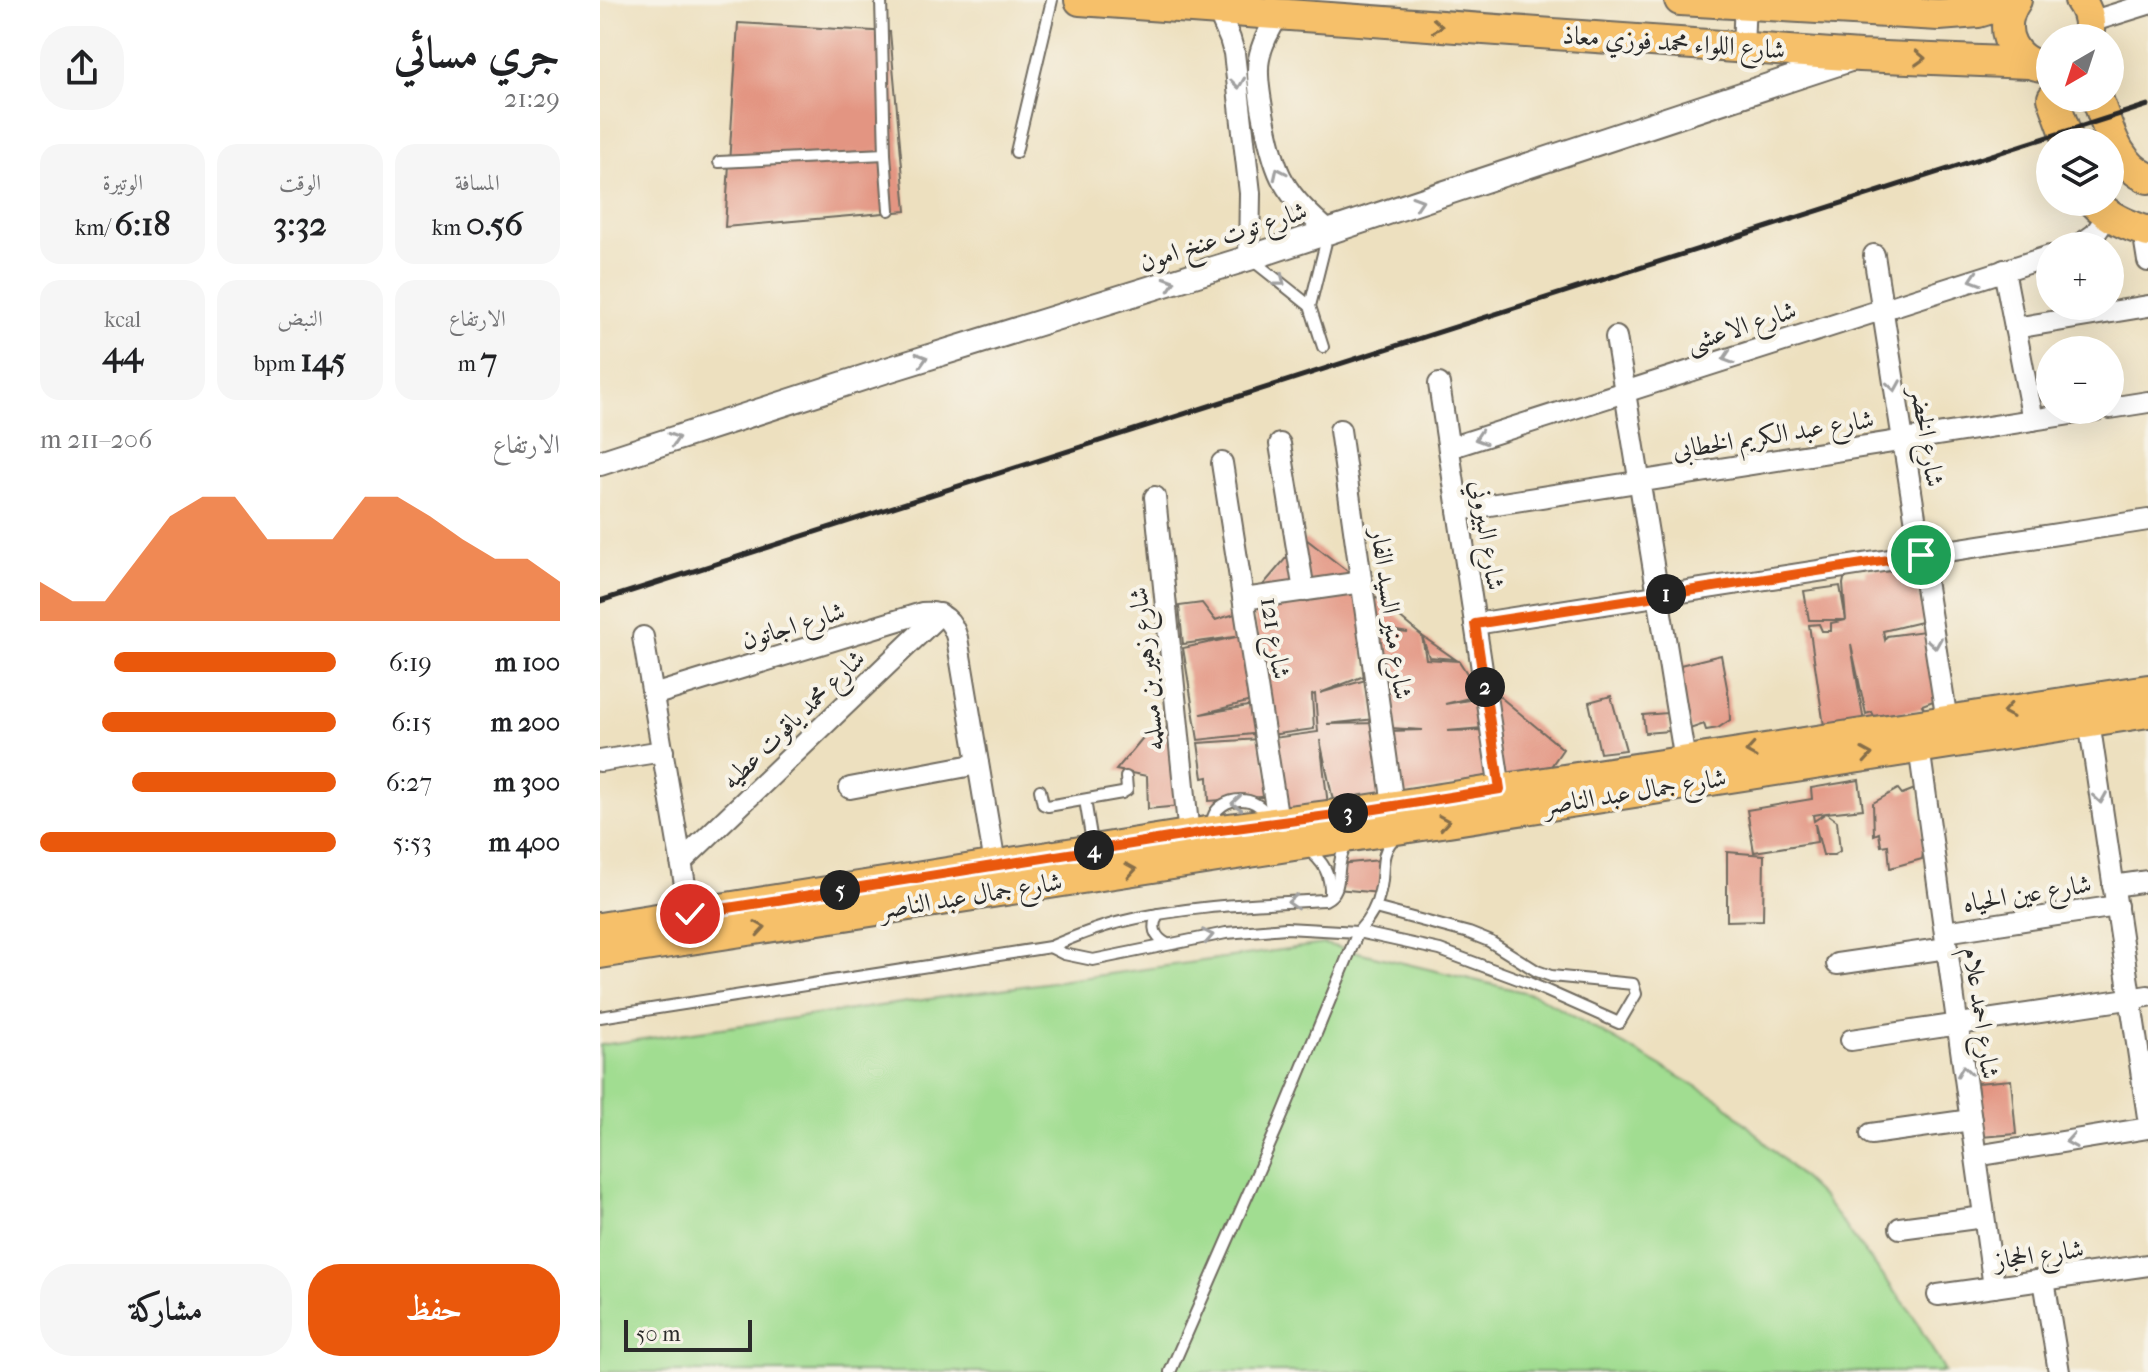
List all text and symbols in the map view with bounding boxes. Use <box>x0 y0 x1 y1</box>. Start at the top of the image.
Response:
one-way arrow <box>1431 17 1444 34</box>
street label: شارع اللواء محمد فوزي معاذ <box>1561 19 1787 72</box>
north arrow <box>2036 24 2124 112</box>
map controls <box>2036 24 2124 424</box>
button: share <box>40 26 124 110</box>
text: جري مسائي <box>394 27 560 78</box>
one-way arrow <box>1914 49 1927 66</box>
one-way arrow <box>1229 77 1246 90</box>
text: 21:29 <box>504 83 560 114</box>
button: layers <box>2036 128 2124 216</box>
one-way arrow <box>1273 167 1289 181</box>
text: الوتيرة <box>102 170 143 196</box>
text: الوقت <box>279 170 321 196</box>
text: المسافة <box>455 170 500 196</box>
street label: شارع توت عنخ امون <box>1135 195 1314 286</box>
one-way arrow <box>1410 196 1424 212</box>
text: 6:18 <box>115 204 170 244</box>
text: 3:32 <box>273 204 327 244</box>
text: 0.56 <box>466 204 523 244</box>
text: /km <box>75 215 115 241</box>
text: km <box>432 215 466 241</box>
button: + <box>2036 232 2124 320</box>
one-way arrow <box>1969 270 1983 286</box>
one-way arrow <box>1271 271 1285 286</box>
one-way arrow <box>1163 276 1177 292</box>
street label: شارع الاعشى <box>1682 294 1802 365</box>
text: النبض <box>277 306 323 332</box>
text: الارتفاع <box>449 306 506 332</box>
text: kcal <box>104 307 141 333</box>
text: 44 <box>103 333 143 373</box>
button: − <box>2036 336 2124 424</box>
text: 145 <box>300 340 346 380</box>
text: 7 <box>481 340 497 380</box>
one-way arrow <box>1721 349 1735 365</box>
text: bpm <box>254 351 300 377</box>
text: m <box>458 351 481 377</box>
one-way arrow <box>914 353 928 369</box>
one-way arrow <box>1885 379 1902 393</box>
street label: شارع الخضر <box>1898 382 1951 490</box>
street label: شارع عبد الكريم الخطابى <box>1670 403 1877 473</box>
text: 206–211 m <box>40 424 152 455</box>
one-way arrow <box>1474 428 1488 444</box>
text: الارتفاع <box>493 429 560 460</box>
one-way arrow <box>667 432 681 448</box>
street label: شارع البيروني <box>1458 478 1511 593</box>
pin <box>1887 521 1955 589</box>
street label: شارع منير السيد الفار <box>1358 524 1419 702</box>
icon: arrive <box>1899 533 1943 577</box>
pin: 1 <box>1646 574 1686 614</box>
text: 1 <box>1662 581 1670 607</box>
street label: شارع زهير بن مسلمه <box>1122 585 1176 752</box>
street label: شارع اجاتون <box>738 595 851 662</box>
street label: شارع 121 <box>1248 595 1297 682</box>
one-way arrow <box>1925 636 1942 649</box>
street label: شارع محمد ياقوت عطيه <box>715 643 876 800</box>
text: 6:19 <box>389 647 432 678</box>
text: 100 m <box>495 647 560 678</box>
pin: 2 <box>1465 667 1505 707</box>
text: 2 <box>1479 674 1491 700</box>
one-way arrow <box>2001 702 2015 719</box>
text: 6:15 <box>391 707 432 738</box>
text: 200 m <box>491 707 560 738</box>
one-way arrow <box>1744 742 1758 759</box>
one-way arrow <box>1860 747 1873 764</box>
street label: شارع جمال عبد الناصر <box>1539 762 1729 828</box>
text: 6:27 <box>386 767 432 798</box>
text: 300 m <box>493 767 560 798</box>
one-way arrow <box>2091 791 2108 805</box>
pin: 3 <box>1328 793 1368 833</box>
one-way arrow <box>1230 794 1243 811</box>
text: 3 <box>1343 800 1353 826</box>
one-way arrow <box>1437 814 1451 831</box>
text: 5:53 <box>393 827 432 858</box>
text: 400 m <box>489 827 560 858</box>
pin: 4 <box>1074 830 1114 870</box>
text: 4 <box>1088 837 1101 863</box>
one-way arrow <box>1125 862 1138 879</box>
street label: شارع جمال عبد الناصر <box>875 866 1065 932</box>
street label: شارع عين الحياه <box>1960 868 2095 925</box>
pin: 5 <box>820 870 860 910</box>
text: 5 <box>835 877 845 903</box>
pin <box>656 880 724 948</box>
icon: check <box>668 892 712 936</box>
one-way arrow <box>1286 893 1299 910</box>
one-way arrow <box>753 920 767 937</box>
one-way arrow <box>1201 929 1214 946</box>
street label: شارع احمد علام <box>1950 945 2006 1082</box>
one-way arrow <box>1956 1064 1973 1078</box>
one-way arrow <box>2064 1131 2078 1148</box>
street label: شارع الحجاز <box>1989 1233 2087 1282</box>
button: مشاركة <box>40 1264 292 1356</box>
button: حفظ <box>308 1264 560 1356</box>
scale bar <box>624 1316 752 1352</box>
text: 50 m <box>636 1321 681 1347</box>

